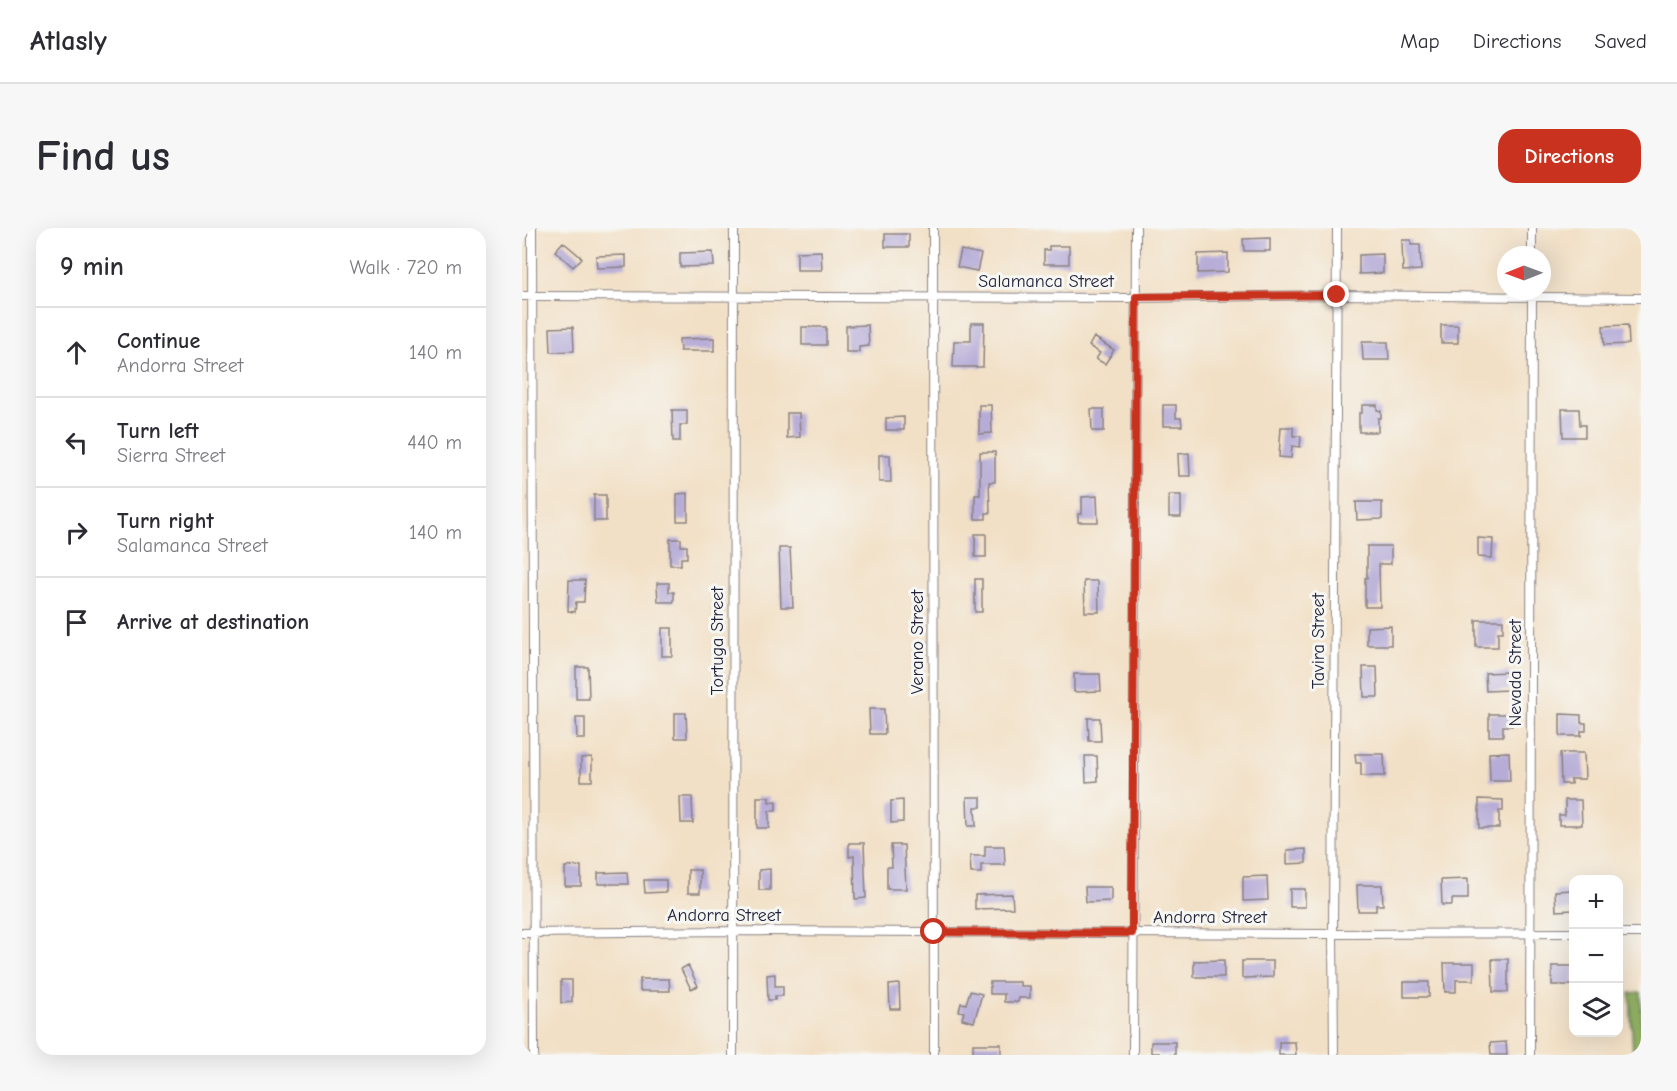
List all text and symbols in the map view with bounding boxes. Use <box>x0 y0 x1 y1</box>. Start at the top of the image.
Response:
text: Atlasly <box>30 25 107 57</box>
text: Map <box>1400 29 1440 53</box>
text: Directions <box>1473 29 1562 53</box>
text: Saved <box>1595 29 1647 53</box>
button: Directions <box>1498 129 1641 183</box>
text: Find us <box>36 132 170 181</box>
north arrow <box>1497 246 1551 300</box>
text: 9 min <box>60 252 124 282</box>
text: Walk · 720 m <box>349 256 462 279</box>
street label: Salamanca Street <box>978 271 1115 292</box>
route end <box>1323 281 1349 307</box>
text: Continue <box>117 328 200 354</box>
icon: ahead <box>60 336 93 369</box>
text: 140 m <box>409 341 462 364</box>
text: Andorra Street <box>117 354 243 377</box>
text: Turn left <box>117 418 199 444</box>
icon: left <box>60 426 93 459</box>
text: 440 m <box>407 431 462 454</box>
text: Sierra Street <box>117 444 225 467</box>
text: Turn right <box>117 508 214 534</box>
icon: right <box>60 516 93 549</box>
text: 140 m <box>409 521 462 544</box>
text: Salamanca Street <box>117 534 268 557</box>
street label: Tortuga Street <box>707 586 728 695</box>
street label: Verano Street <box>907 589 928 694</box>
street label: Tavira Street <box>1308 592 1329 689</box>
icon: arrive <box>60 606 93 639</box>
text: Arrive at destination <box>117 609 309 635</box>
street label: Nevada Street <box>1505 619 1526 727</box>
map controls <box>1569 875 1623 1037</box>
button: + <box>1569 875 1623 929</box>
street label: Andorra Street <box>667 905 782 926</box>
street label: Andorra Street <box>1153 907 1268 928</box>
route start <box>920 918 946 944</box>
button: − <box>1569 929 1623 983</box>
button: layers <box>1569 983 1623 1037</box>

